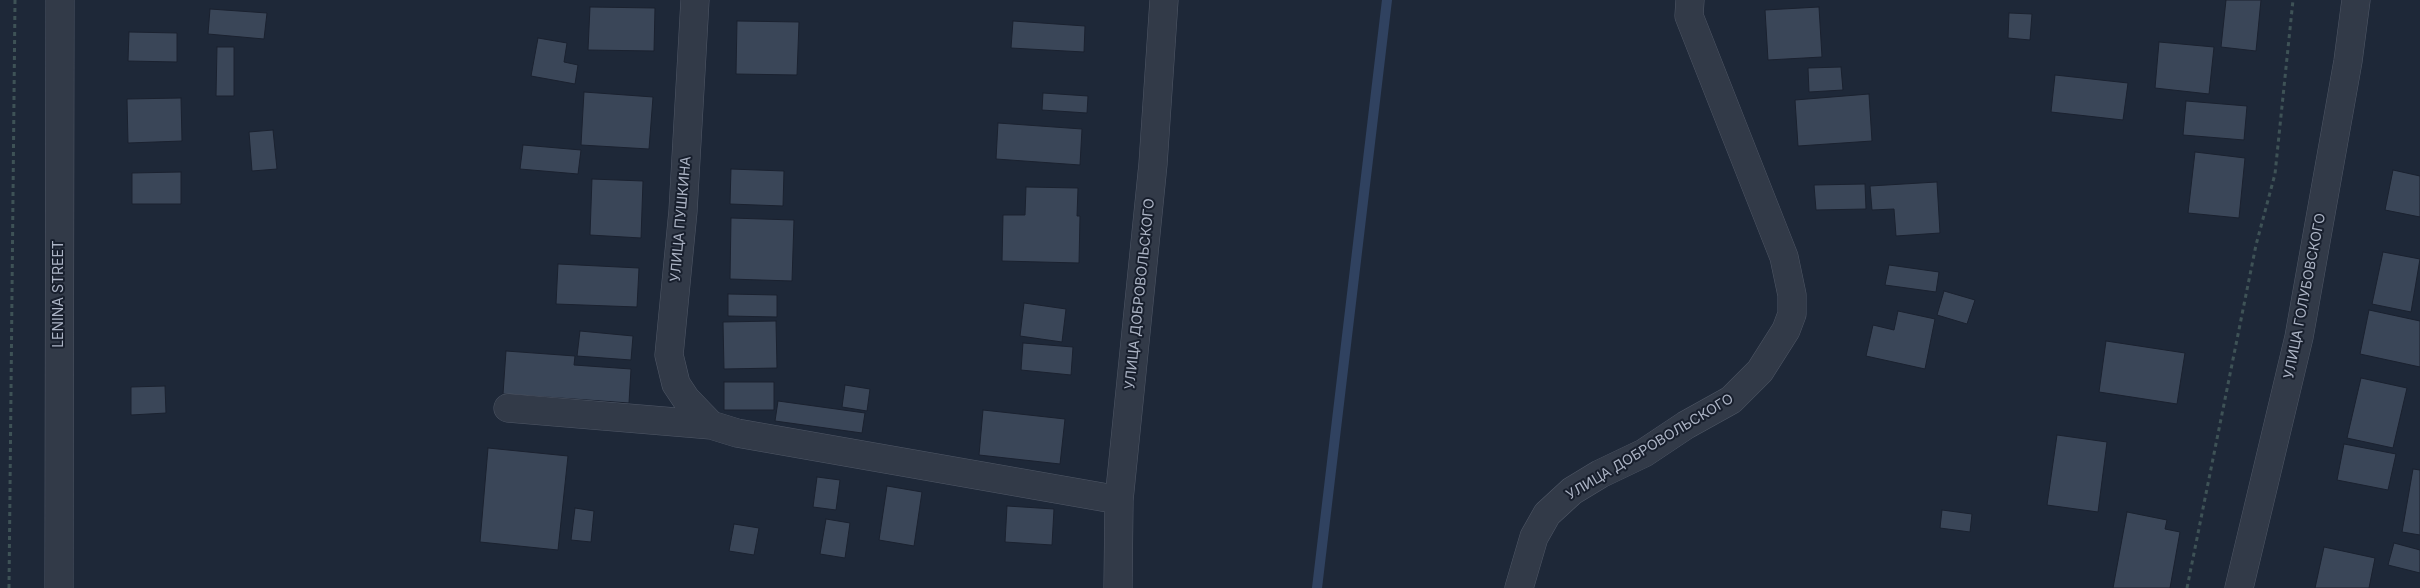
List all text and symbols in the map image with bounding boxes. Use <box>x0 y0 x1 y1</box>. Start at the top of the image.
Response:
street label: УЛИЦА ПУШКИНА <box>667 155 695 283</box>
street label: УЛИЦА ДОБРОВОЛЬСКОГО <box>1122 198 1158 390</box>
street label: УЛИЦА ГОЛУБОВСКОГО <box>2281 212 2329 380</box>
street label: LENINA STREET <box>51 240 67 348</box>
street label: УЛИЦА ДОБРОВОЛЬСКОГО <box>1563 390 1737 504</box>

